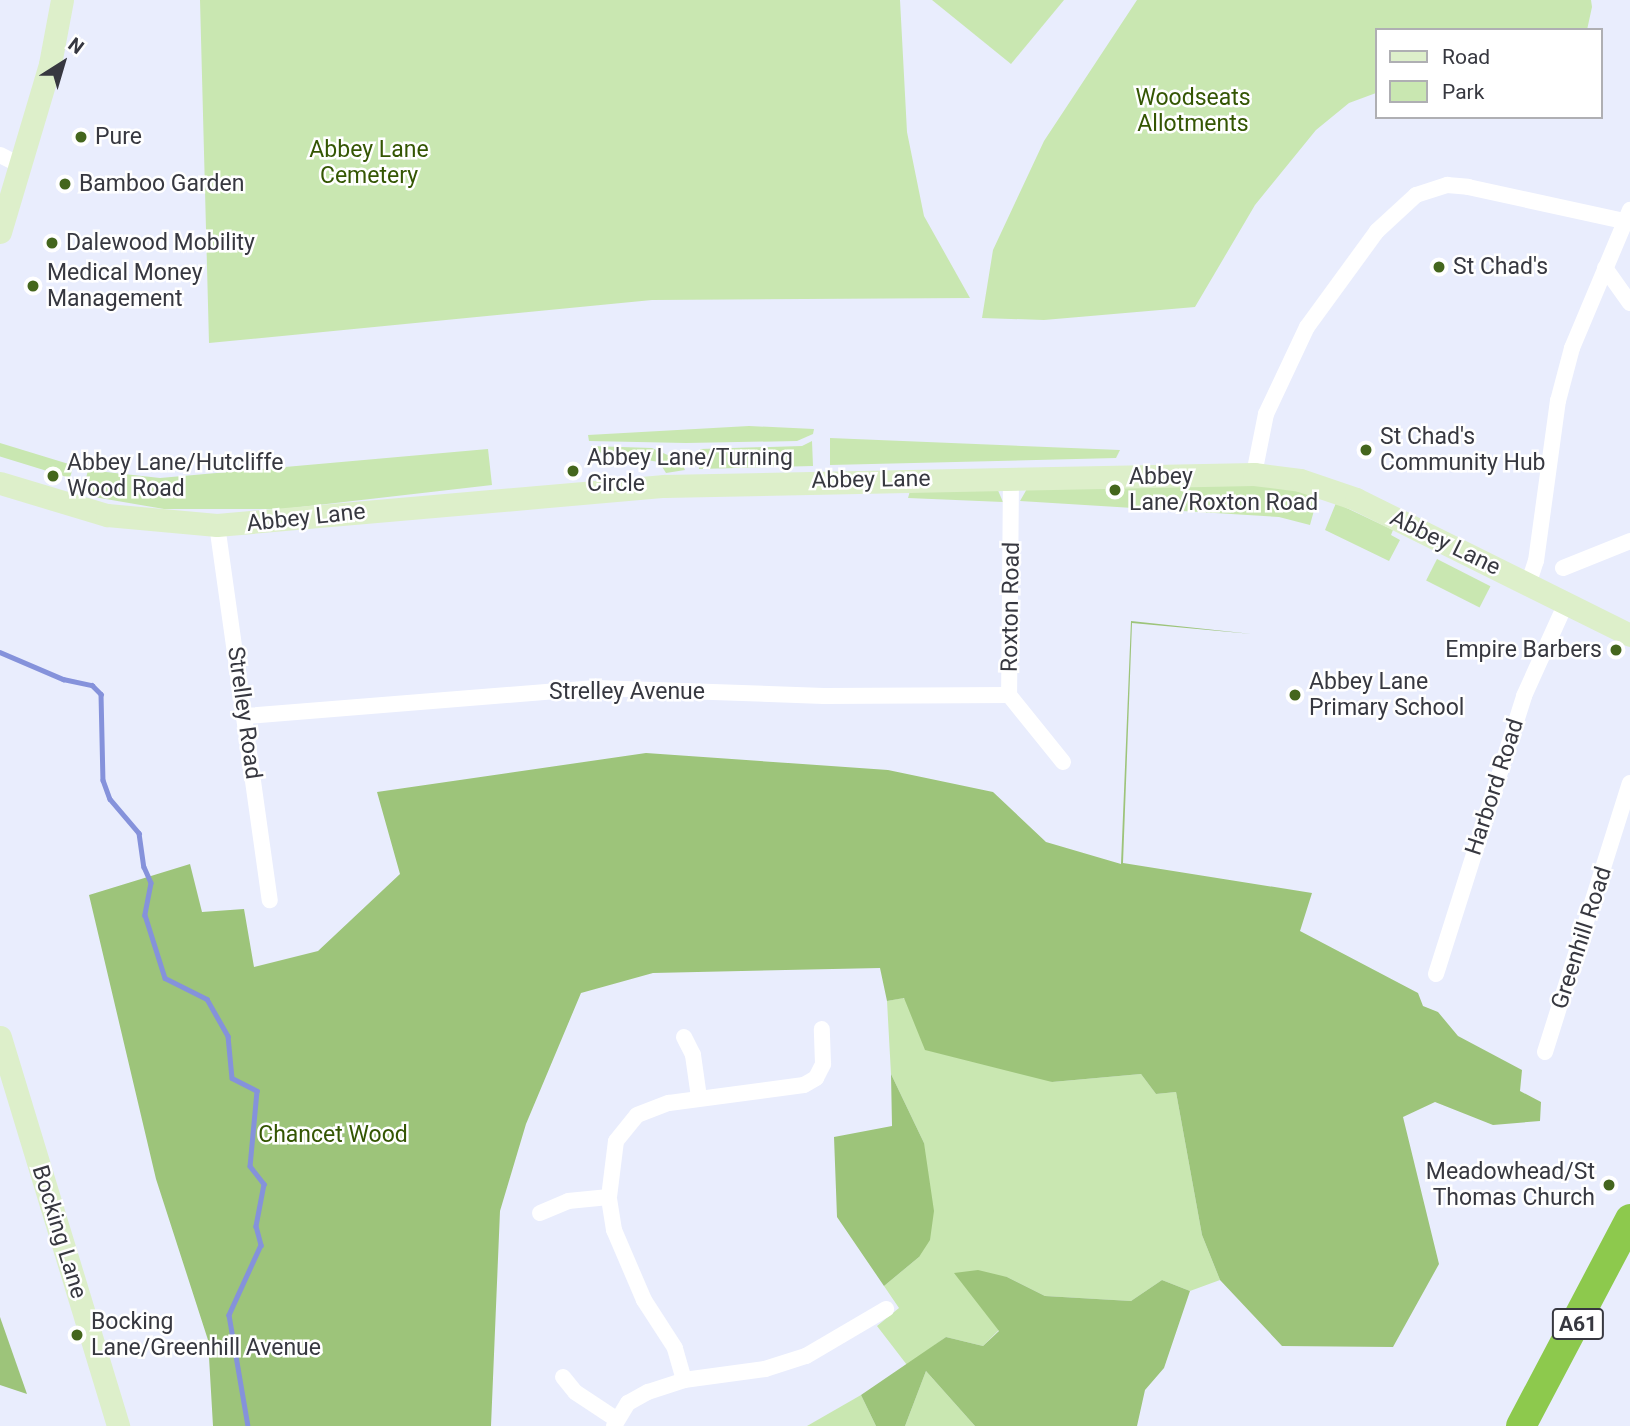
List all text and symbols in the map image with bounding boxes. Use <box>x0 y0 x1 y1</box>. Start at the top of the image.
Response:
north arrow <box>28 28 98 98</box>
legend <box>1374 28 1602 119</box>
text: N <box>64 33 88 59</box>
text: Road <box>1442 45 1490 69</box>
text: Park <box>1442 80 1484 104</box>
park label: Woodseats Allotments <box>1135 84 1251 138</box>
place label: Pure <box>95 123 142 151</box>
marker: Pure <box>73 129 89 145</box>
park label: Abbey Lane Cemetery <box>309 136 429 190</box>
place label: Bamboo Garden <box>79 170 244 198</box>
marker: Bamboo Garden <box>57 176 73 192</box>
place label: Dalewood Mobility <box>66 229 255 257</box>
marker: Dalewood Mobility <box>44 235 60 251</box>
place label: St Chad's <box>1453 253 1548 281</box>
place label: Medical Money Management <box>47 259 203 313</box>
marker: St Chad's <box>1431 259 1447 275</box>
marker: Medical Money Management <box>25 278 41 294</box>
place label: St Chad's Community Hub <box>1380 423 1546 477</box>
marker: St Chad's Community Hub <box>1358 442 1374 458</box>
place label: Abbey Lane/Turning Circle <box>587 444 793 498</box>
place label: Abbey Lane/Hutcliffe Wood Road <box>67 449 284 503</box>
marker: Abbey Lane/Turning Circle <box>565 463 581 479</box>
place label: Abbey Lane/Roxton Road <box>1129 463 1318 517</box>
street label: Abbey Lane <box>811 465 931 495</box>
marker: Abbey Lane/Hutcliffe Wood Road <box>45 468 61 484</box>
marker: Abbey Lane/Roxton Road <box>1107 482 1123 498</box>
street label: Abbey Lane <box>245 498 367 538</box>
street label: Abbey Lane <box>1385 504 1505 582</box>
street label: Roxton Road <box>996 542 1026 672</box>
place label: Empire Barbers <box>1445 636 1602 664</box>
marker: Empire Barbers <box>1608 642 1624 658</box>
street label: Strelley Road <box>221 645 267 781</box>
place label: Abbey Lane Primary School <box>1309 668 1464 722</box>
street label: Strelley Avenue <box>549 678 705 706</box>
marker: Abbey Lane Primary School <box>1287 687 1303 703</box>
street label: Harbord Road <box>1460 715 1530 859</box>
street label: Greenhill Road <box>1546 863 1618 1013</box>
park label: Chancet Wood <box>258 1121 408 1149</box>
place label: Meadowhead/St Thomas Church <box>1426 1158 1595 1212</box>
street label: Bocking Lane <box>26 1162 92 1302</box>
marker: Meadowhead/St Thomas Church <box>1601 1177 1617 1193</box>
road number: A61 <box>1552 1306 1604 1342</box>
place label: Bocking Lane/Greenhill Avenue <box>91 1308 321 1362</box>
marker: Bocking Lane/Greenhill Avenue <box>69 1327 85 1343</box>

